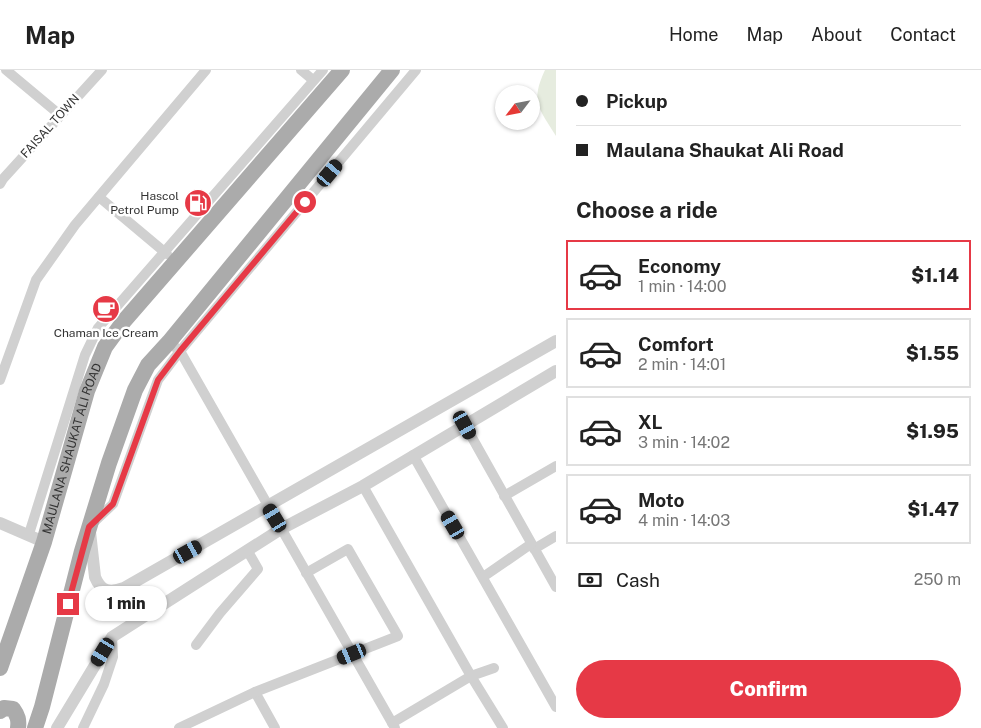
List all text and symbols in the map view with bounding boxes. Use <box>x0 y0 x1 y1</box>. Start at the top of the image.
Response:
text: Map <box>25 21 75 49</box>
text: Home <box>669 24 719 45</box>
text: Map <box>747 24 783 45</box>
text: About <box>811 24 862 45</box>
text: Contact <box>890 24 956 45</box>
north arrow <box>495 85 540 130</box>
map controls <box>495 85 540 130</box>
text: Pickup <box>606 90 668 112</box>
street label: FAISAL TOWN <box>18 91 82 161</box>
text: Maulana Shaukat Ali Road <box>606 139 844 161</box>
car <box>314 157 345 189</box>
fuel station icon: Hascol Petrol Pump <box>183 188 213 218</box>
place label: Hascol Petrol Pump <box>110 189 179 217</box>
route start <box>294 191 316 213</box>
text: Choose a ride <box>576 197 718 223</box>
icon: car <box>578 253 623 298</box>
text: Economy <box>638 255 721 277</box>
text: $1.14 <box>911 264 959 286</box>
text: 1 min · 14:00 <box>638 277 727 296</box>
cafe icon: Chaman Ice Cream <box>91 294 121 324</box>
place label: Chaman Ice Cream <box>54 326 158 340</box>
icon: car <box>578 331 623 376</box>
text: Comfort <box>638 333 714 355</box>
text: $1.55 <box>906 342 959 364</box>
text: 2 min · 14:01 <box>638 355 726 374</box>
street label: MAULANA SHAUKAT ALI ROAD <box>40 361 105 536</box>
car <box>451 408 478 442</box>
icon: car <box>578 409 623 454</box>
text: XL <box>638 411 663 433</box>
text: $1.95 <box>906 420 959 442</box>
text: 3 min · 14:02 <box>638 433 730 452</box>
icon: car <box>578 487 623 532</box>
text: Moto <box>638 489 684 511</box>
text: $1.47 <box>907 498 959 520</box>
car <box>260 501 289 535</box>
car <box>439 508 466 542</box>
text: 4 min · 14:03 <box>638 511 730 530</box>
car <box>171 538 204 566</box>
icon: cash <box>576 566 604 594</box>
text: Cash <box>616 569 660 591</box>
text: 250 m <box>914 570 961 589</box>
callout: 1 min <box>86 586 168 622</box>
route end <box>57 593 79 615</box>
text: 1 min <box>106 594 146 613</box>
car <box>88 635 117 669</box>
car <box>335 641 368 667</box>
button: Confirm <box>576 660 961 718</box>

